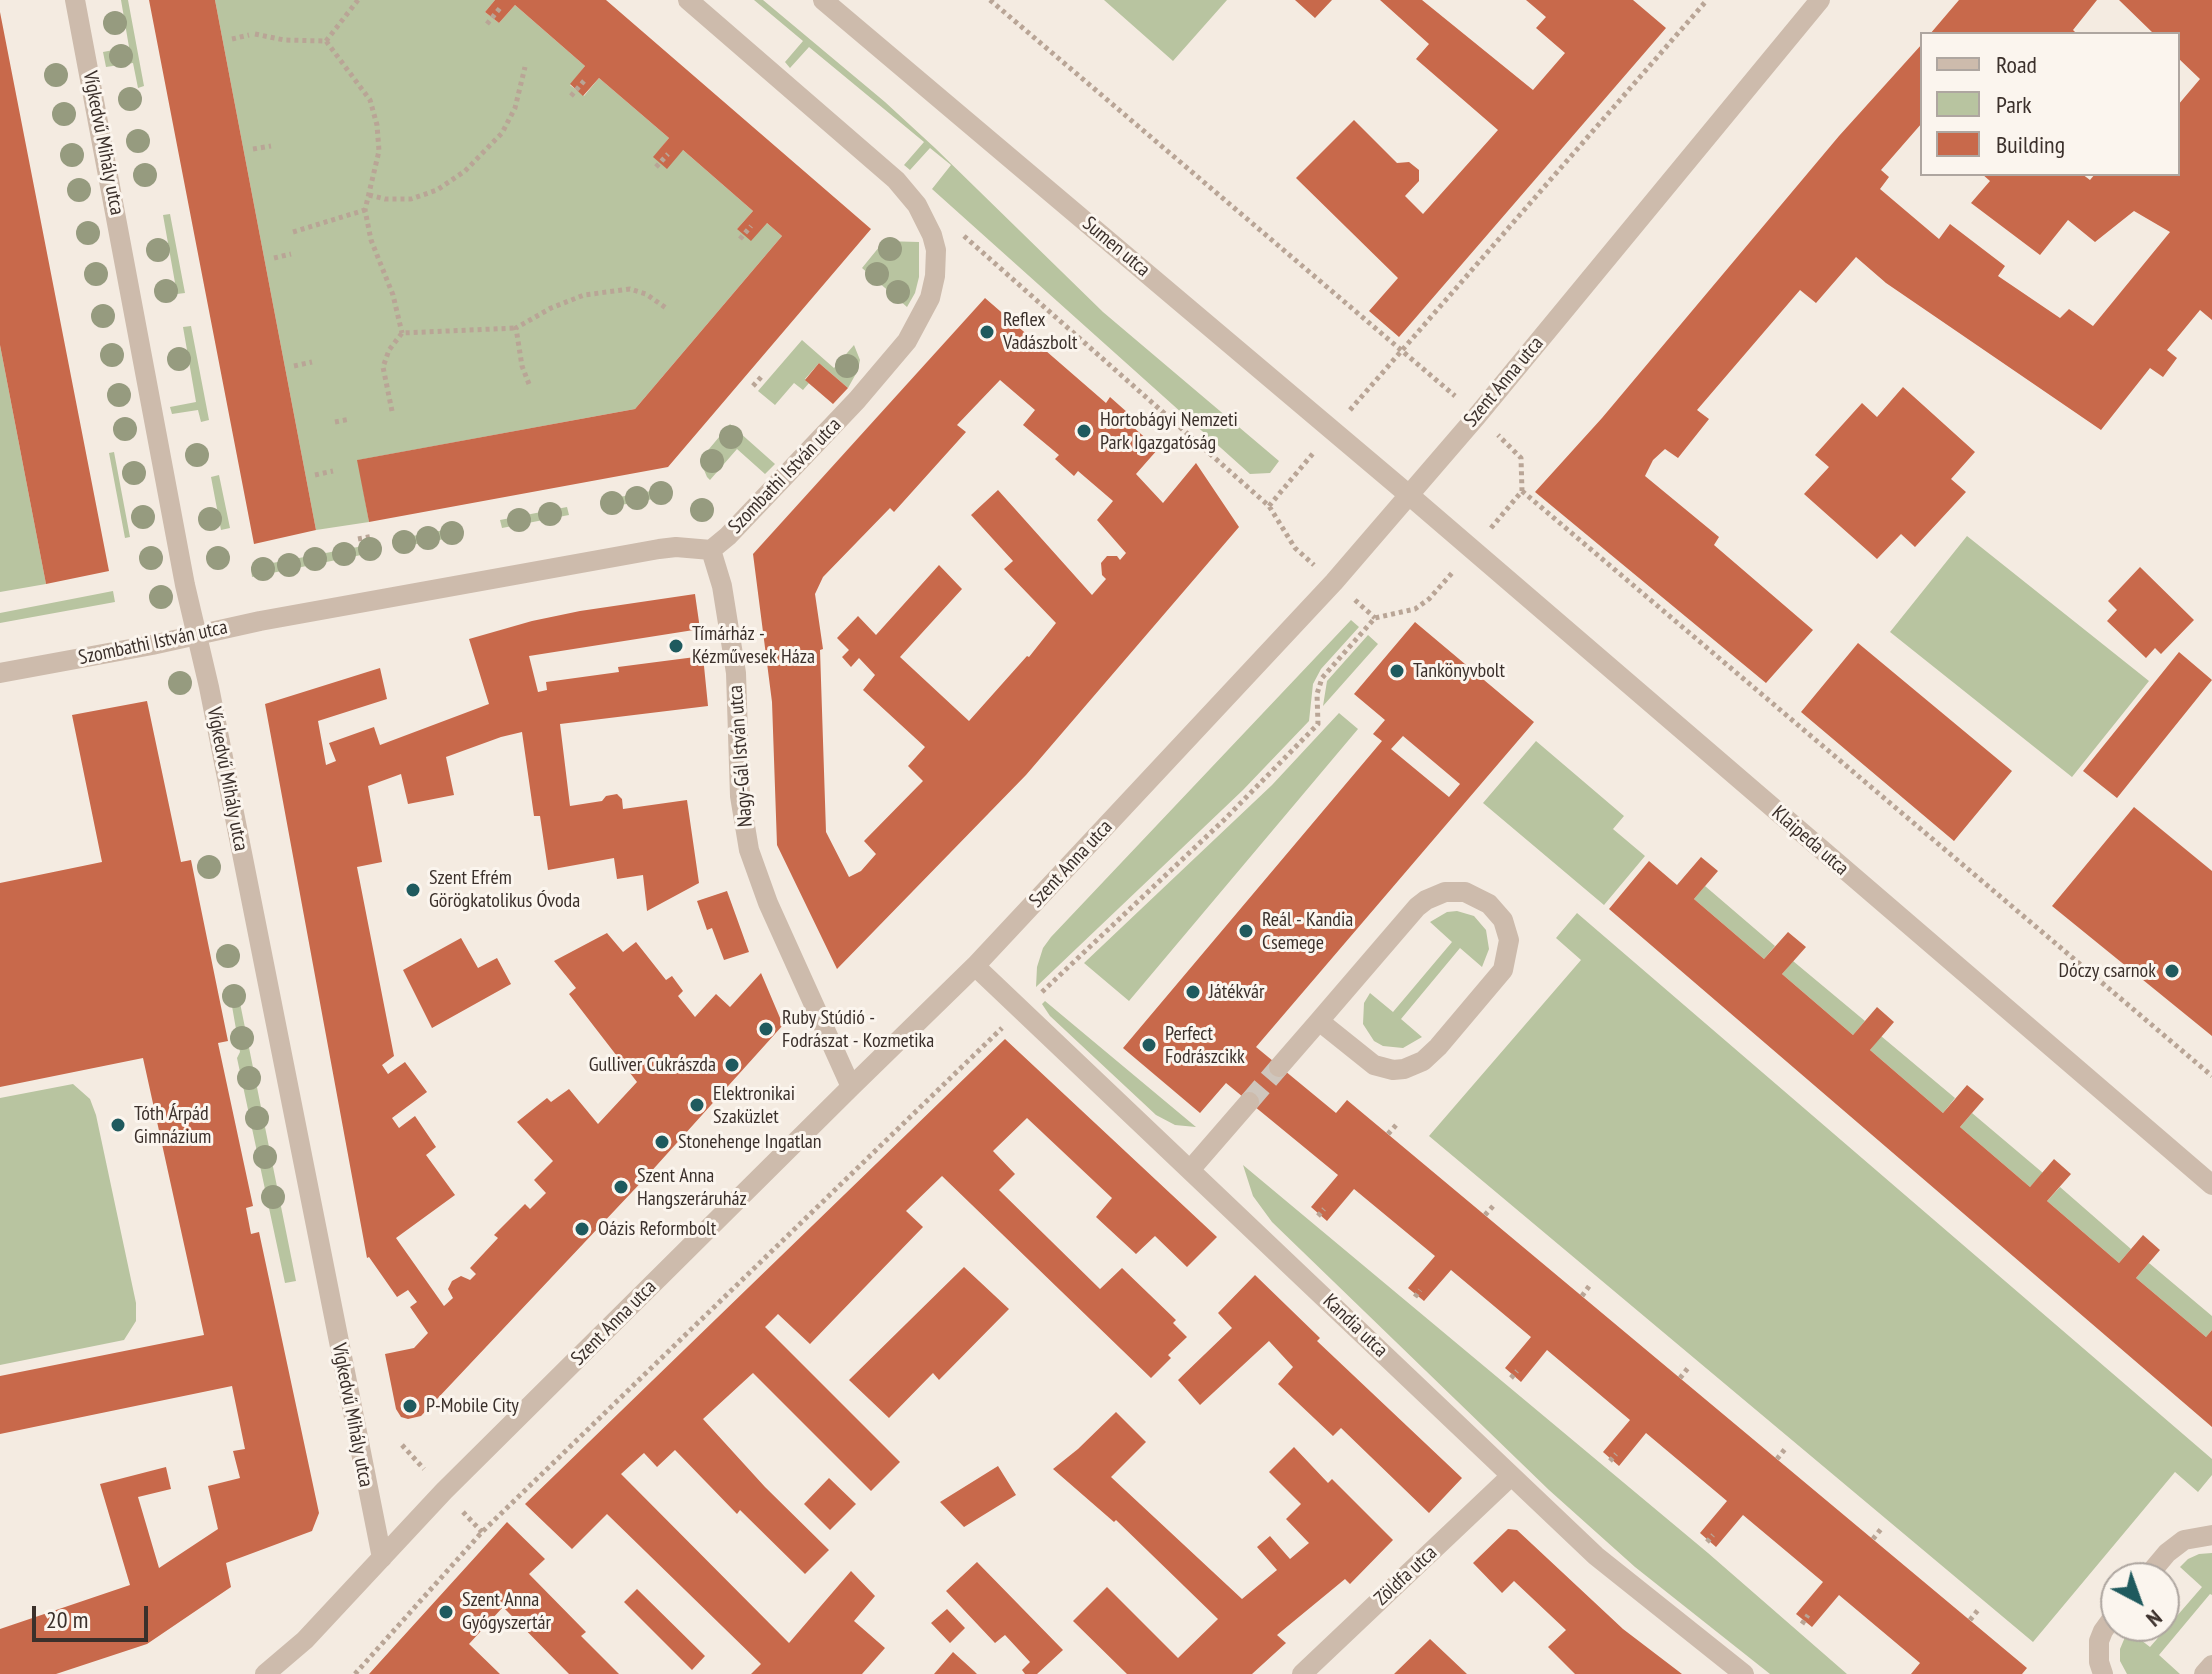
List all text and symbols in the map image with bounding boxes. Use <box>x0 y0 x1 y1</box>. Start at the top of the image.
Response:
legend <box>1920 32 2180 176</box>
text: Road <box>1996 49 2037 80</box>
street label: Vígkedvű Mihály utca <box>77 69 129 217</box>
text: Park <box>1996 89 2032 120</box>
text: Building <box>1996 129 2065 160</box>
street label: Sumen utca <box>1077 212 1155 282</box>
place label: Reflex Vadászbolt <box>1003 308 1078 355</box>
marker: Reflex Vadászbolt <box>978 323 996 341</box>
street label: Szent Anna utca <box>1459 332 1549 432</box>
place label: Hortobágyi Nemzeti Park Igazgatóság <box>1100 408 1238 455</box>
street label: Szombathi István utca <box>724 413 846 539</box>
marker: Hortobágyi Nemzeti Park Igazgatóság <box>1075 422 1093 440</box>
street label: Szombathi István utca <box>76 616 230 670</box>
place label: Tímárház - Kézművesek Háza <box>692 622 815 669</box>
marker: Tímárház - Kézművesek Háza <box>667 637 685 655</box>
place label: Tankönyvbolt <box>1413 659 1505 683</box>
marker: Tankönyvbolt <box>1388 662 1406 680</box>
street label: Nagy-Gál István utca <box>724 684 758 828</box>
street label: Vígkedvű Mihály utca <box>201 705 253 853</box>
street label: Klaipeda utca <box>1767 801 1853 881</box>
street label: Szent Anna utca <box>1024 815 1118 913</box>
place label: Szent Efrém Görögkatolikus Óvoda <box>429 866 580 913</box>
marker: Szent Efrém Görögkatolikus Óvoda <box>404 881 422 899</box>
place label: Reál - Kandia Csemege <box>1262 908 1353 955</box>
marker: Reál - Kandia Csemege <box>1237 922 1255 940</box>
place label: Dóczy csarnok <box>2059 959 2156 983</box>
marker: Dóczy csarnok <box>2163 962 2181 980</box>
place label: Játékvár <box>1209 980 1264 1004</box>
marker: Játékvár <box>1184 983 1202 1001</box>
place label: Ruby Stúdió - Fodrászat - Kozmetika <box>782 1006 934 1053</box>
marker: Ruby Stúdió - Fodrászat - Kozmetika <box>757 1020 775 1038</box>
place label: Perfect Fodrászcikk <box>1165 1022 1245 1069</box>
marker: Perfect Fodrászcikk <box>1140 1036 1158 1054</box>
place label: Gulliver Cukrászda <box>589 1053 716 1077</box>
marker: Gulliver Cukrászda <box>723 1056 741 1074</box>
place label: Elektronikai Szaküzlet <box>713 1082 795 1129</box>
marker: Elektronikai Szaküzlet <box>688 1096 706 1114</box>
place label: Tóth Árpád Gimnázium <box>134 1102 211 1149</box>
marker: Tóth Árpád Gimnázium <box>109 1116 127 1134</box>
place label: Stonehenge Ingatlan <box>678 1130 822 1154</box>
marker: Stonehenge Ingatlan <box>653 1133 671 1151</box>
place label: Szent Anna Hangszeráruház <box>637 1164 747 1211</box>
marker: Szent Anna Hangszeráruház <box>612 1178 630 1196</box>
place label: Oázis Reformbolt <box>598 1217 716 1241</box>
marker: Oázis Reformbolt <box>573 1220 591 1238</box>
street label: Szent Anna utca <box>566 1275 662 1371</box>
street label: Kandia utca <box>1318 1289 1392 1363</box>
street label: Vígkedvű Mihály utca <box>326 1341 378 1489</box>
place label: P-Mobile City <box>426 1394 519 1418</box>
marker: P-Mobile City <box>401 1397 419 1415</box>
street label: Zöldfa utca <box>1370 1541 1442 1611</box>
north arrow <box>2100 1562 2180 1642</box>
place label: Szent Anna Gyógyszertár <box>462 1588 551 1635</box>
scale bar <box>36 1590 152 1640</box>
marker: Szent Anna Gyógyszertár <box>437 1603 455 1621</box>
text: 20 m <box>46 1604 88 1635</box>
text: N <box>2141 1604 2168 1633</box>

